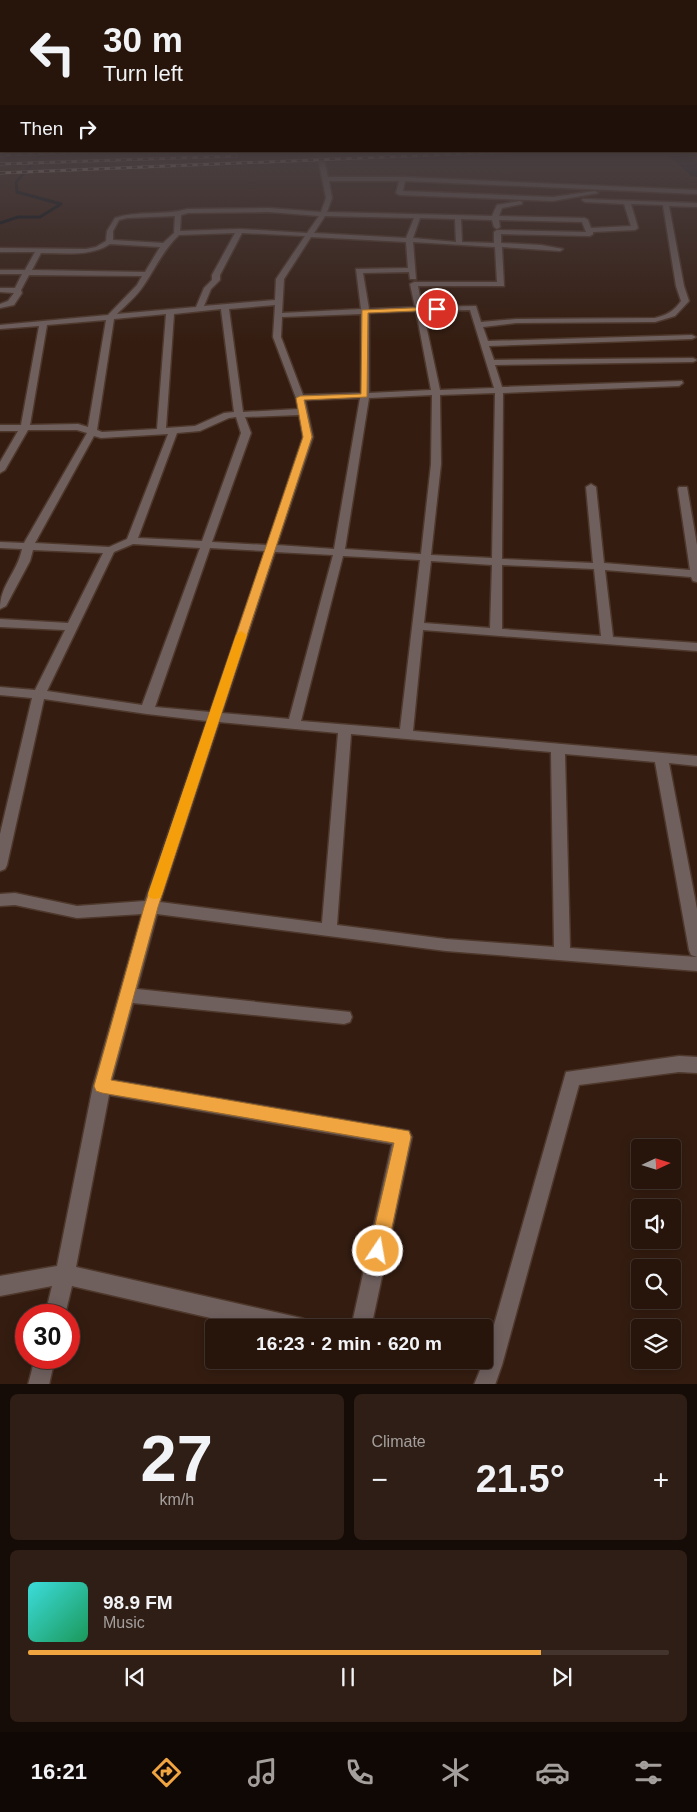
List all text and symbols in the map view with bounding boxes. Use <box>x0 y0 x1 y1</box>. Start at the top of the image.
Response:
icon: left <box>20 20 85 85</box>
text: 30 m <box>103 20 183 59</box>
text: Turn left <box>103 61 183 86</box>
icon: right <box>73 115 101 143</box>
text: Then <box>20 118 63 139</box>
pin <box>416 288 458 330</box>
icon: arrive <box>423 295 451 323</box>
north arrow <box>631 1139 681 1189</box>
map controls <box>631 1139 681 1369</box>
button: sound <box>631 1199 681 1249</box>
position arrow <box>351 1224 403 1276</box>
button: search <box>631 1259 681 1309</box>
speed limit sign: 30 <box>15 1304 80 1369</box>
button: layers <box>631 1319 681 1369</box>
text: 16:23 · 2 min · 620 m <box>256 1333 442 1354</box>
text: 27 <box>141 1422 213 1495</box>
text: Climate <box>372 1433 426 1450</box>
text: 21.5° <box>476 1458 565 1500</box>
text: − <box>372 1464 388 1495</box>
text: + <box>653 1464 669 1495</box>
text: km/h <box>159 1491 194 1508</box>
text: 98.9 FM <box>103 1592 173 1613</box>
text: Music <box>103 1614 145 1631</box>
icon: previous <box>121 1663 149 1691</box>
icon: pause <box>334 1663 362 1691</box>
icon: next <box>548 1663 576 1691</box>
icon: directions <box>149 1755 184 1790</box>
icon: music <box>245 1755 280 1790</box>
icon: phone <box>342 1755 377 1790</box>
icon: climate <box>438 1755 473 1790</box>
icon: car <box>535 1755 570 1790</box>
icon: filters <box>631 1755 666 1790</box>
text: 16:21 <box>31 1759 87 1784</box>

